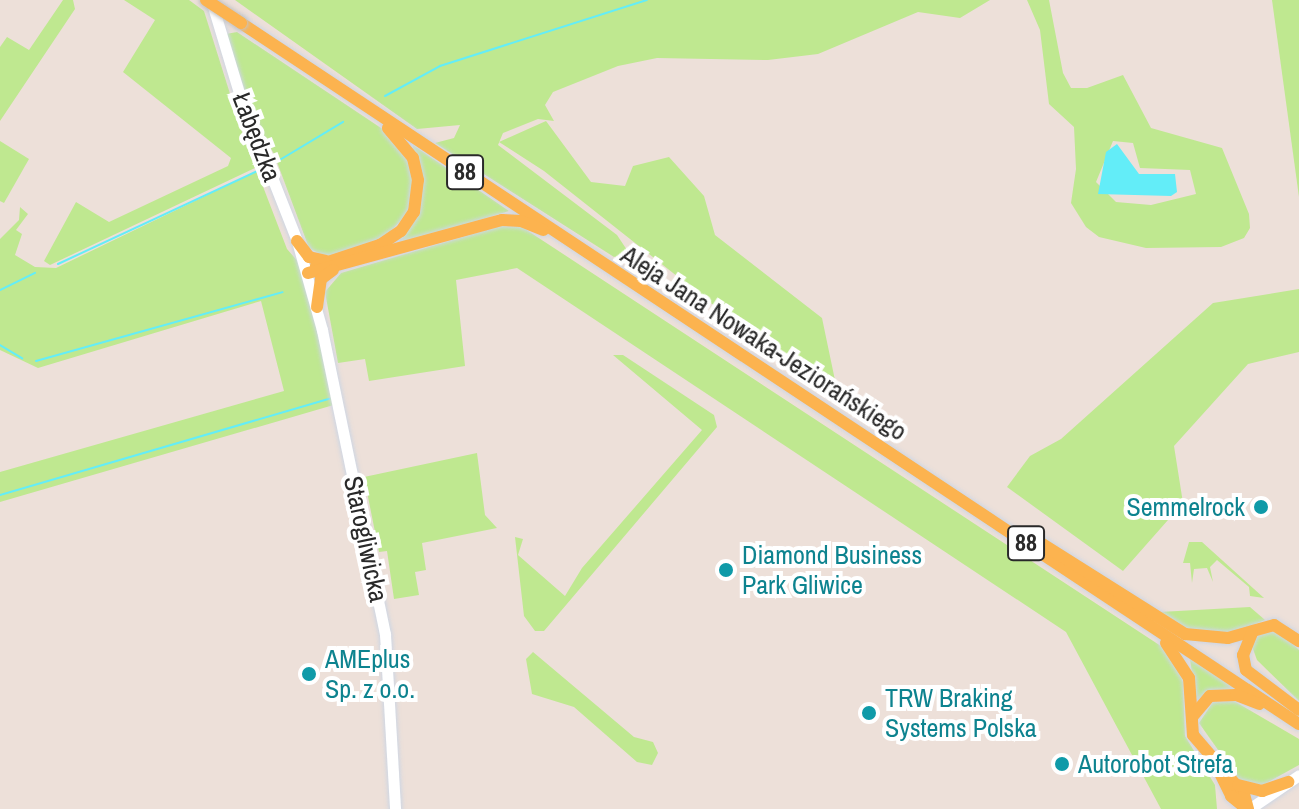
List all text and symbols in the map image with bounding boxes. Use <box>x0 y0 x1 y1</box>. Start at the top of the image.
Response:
street label: Łabędzka <box>226 88 288 186</box>
road number: 88 <box>445 152 485 192</box>
street label: Aleja Jana Nowaka-Jeziorańskiego <box>615 239 913 447</box>
street label: Starogliwicka <box>337 473 395 605</box>
place label: Semmelrock <box>1127 491 1245 523</box>
marker: Semmelrock <box>1252 498 1270 516</box>
road number: 88 <box>1006 523 1046 563</box>
place label: Diamond Business Park Gliwice <box>742 539 922 600</box>
marker: Diamond Business Park Gliwice <box>717 561 735 579</box>
place label: AMEplus Sp. z o.o. <box>325 643 415 704</box>
marker: AMEplus Sp. z o.o. <box>300 665 318 683</box>
place label: TRW Braking Systems Polska <box>885 682 1037 744</box>
marker: TRW Braking Systems Polska <box>860 704 878 722</box>
place label: Autorobot Strefa <box>1078 748 1233 780</box>
marker: Autorobot Strefa <box>1053 755 1071 773</box>

